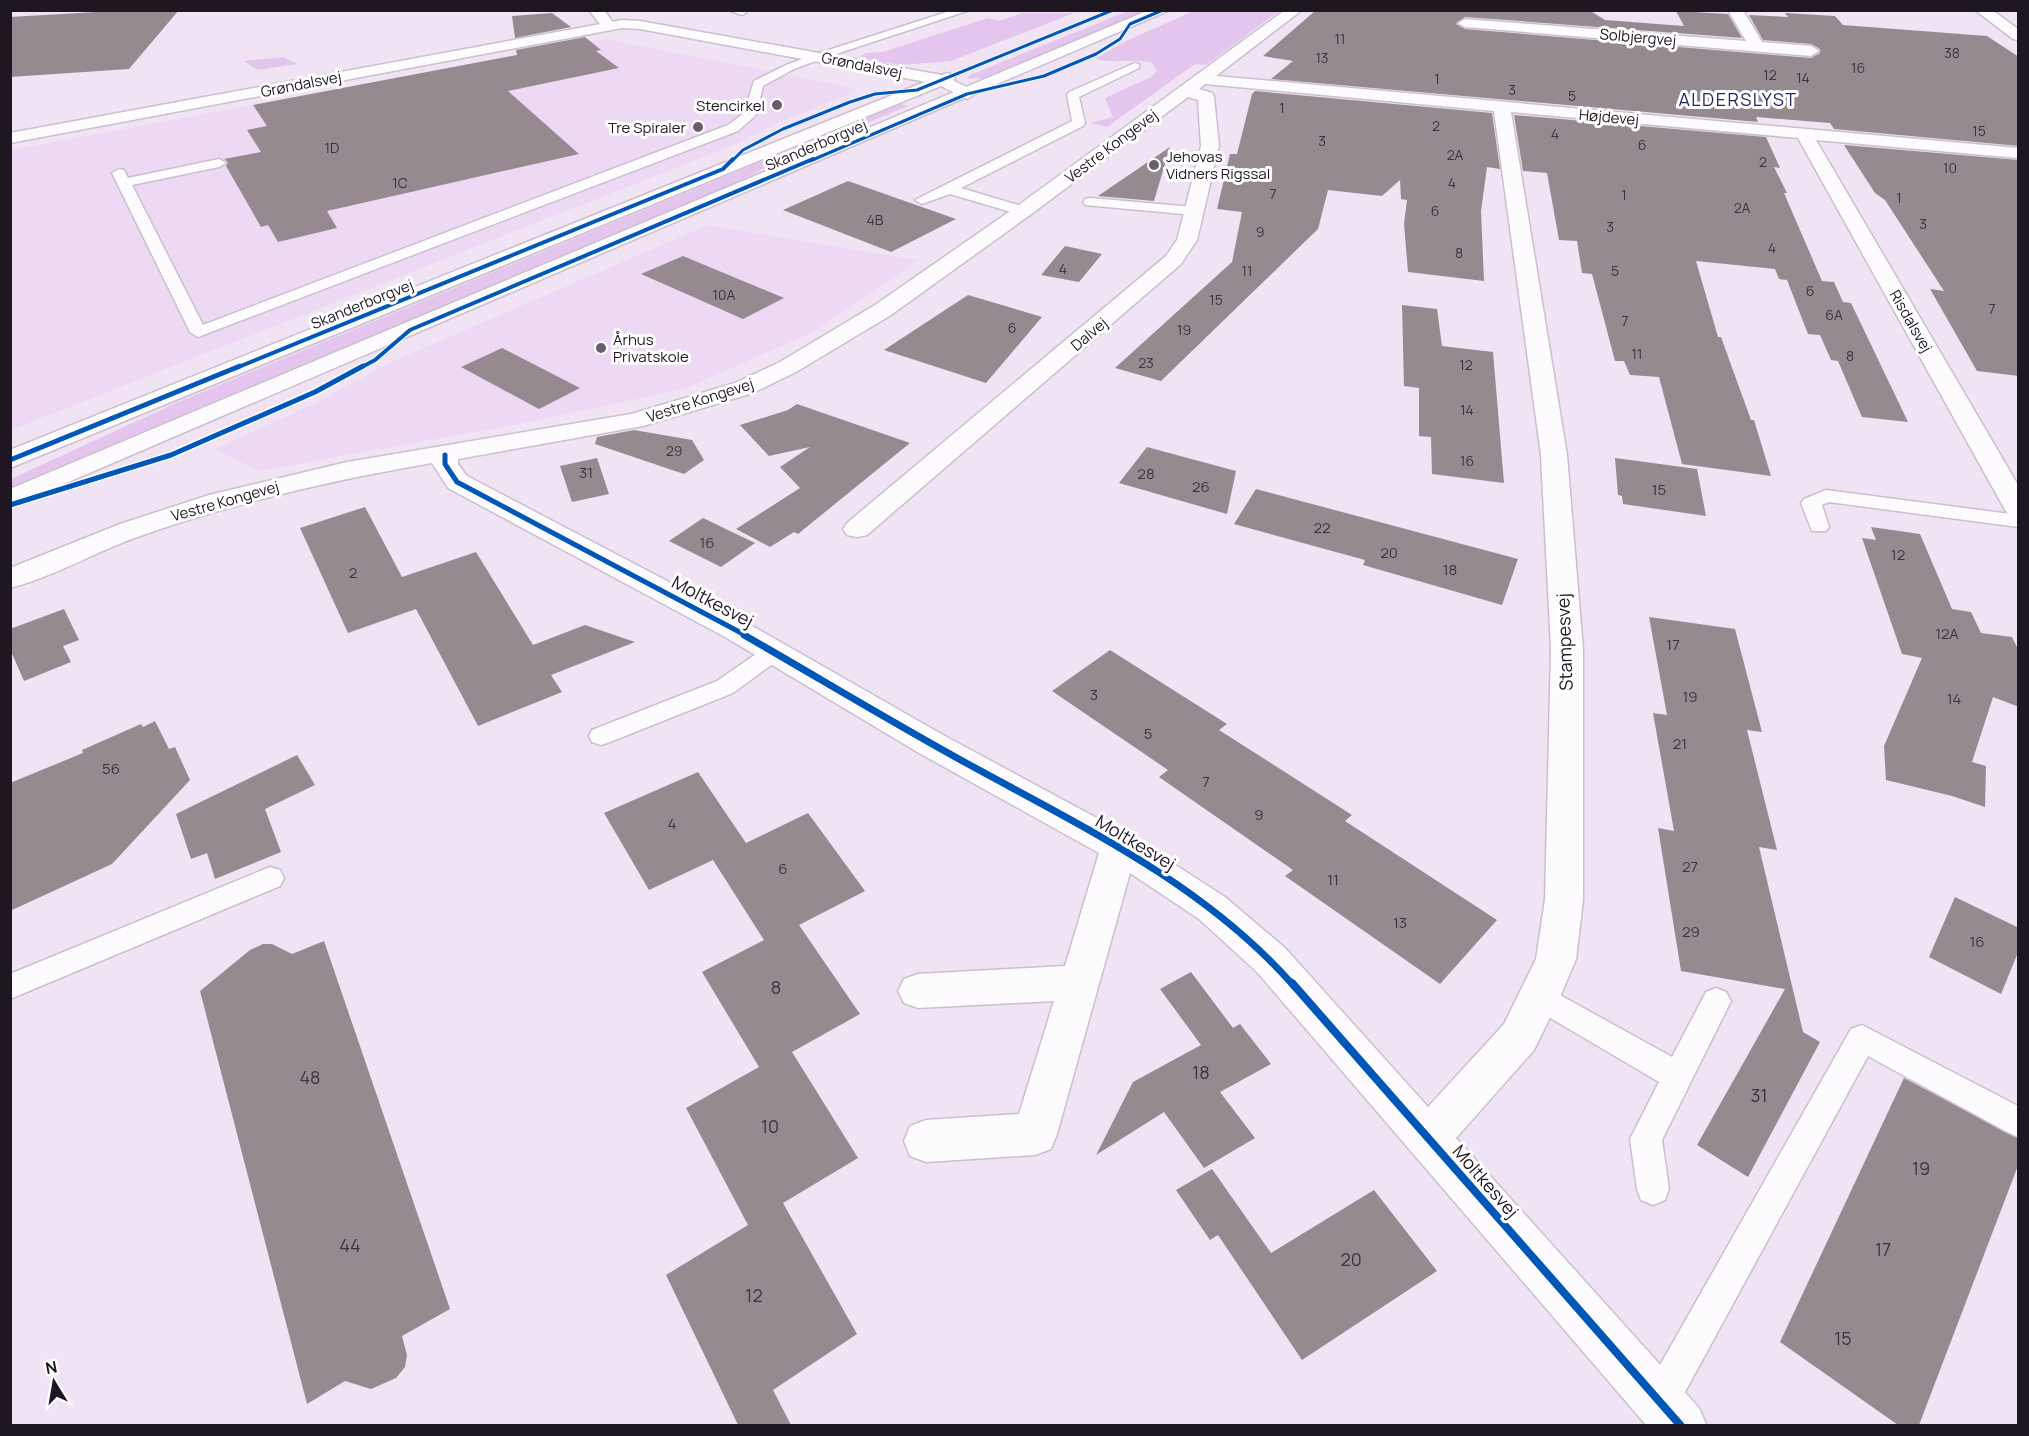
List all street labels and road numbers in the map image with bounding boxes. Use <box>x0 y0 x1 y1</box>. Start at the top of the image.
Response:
street label: Solbjergvej <box>1599 23 1677 51</box>
street label: Grøndalsvej <box>820 47 904 83</box>
street label: Grøndalsvej <box>259 66 343 102</box>
street label: Vestre Kongevej <box>1060 104 1162 188</box>
street label: Højdevej <box>1578 104 1640 130</box>
street label: Skanderborgvej <box>762 114 870 176</box>
street label: Skanderborgvej <box>308 274 416 334</box>
street label: Risdalsvej <box>1885 286 1937 356</box>
street label: Dalvej <box>1066 313 1112 355</box>
street label: Vestre Kongevej <box>644 373 756 427</box>
street label: Vestre Kongevej <box>169 476 281 526</box>
street label: Moltkesvej <box>668 569 758 633</box>
street label: Stampesvej <box>1550 593 1578 691</box>
street label: Moltkesvej <box>1092 809 1180 875</box>
street label: Moltkesvej <box>1448 1139 1524 1223</box>

